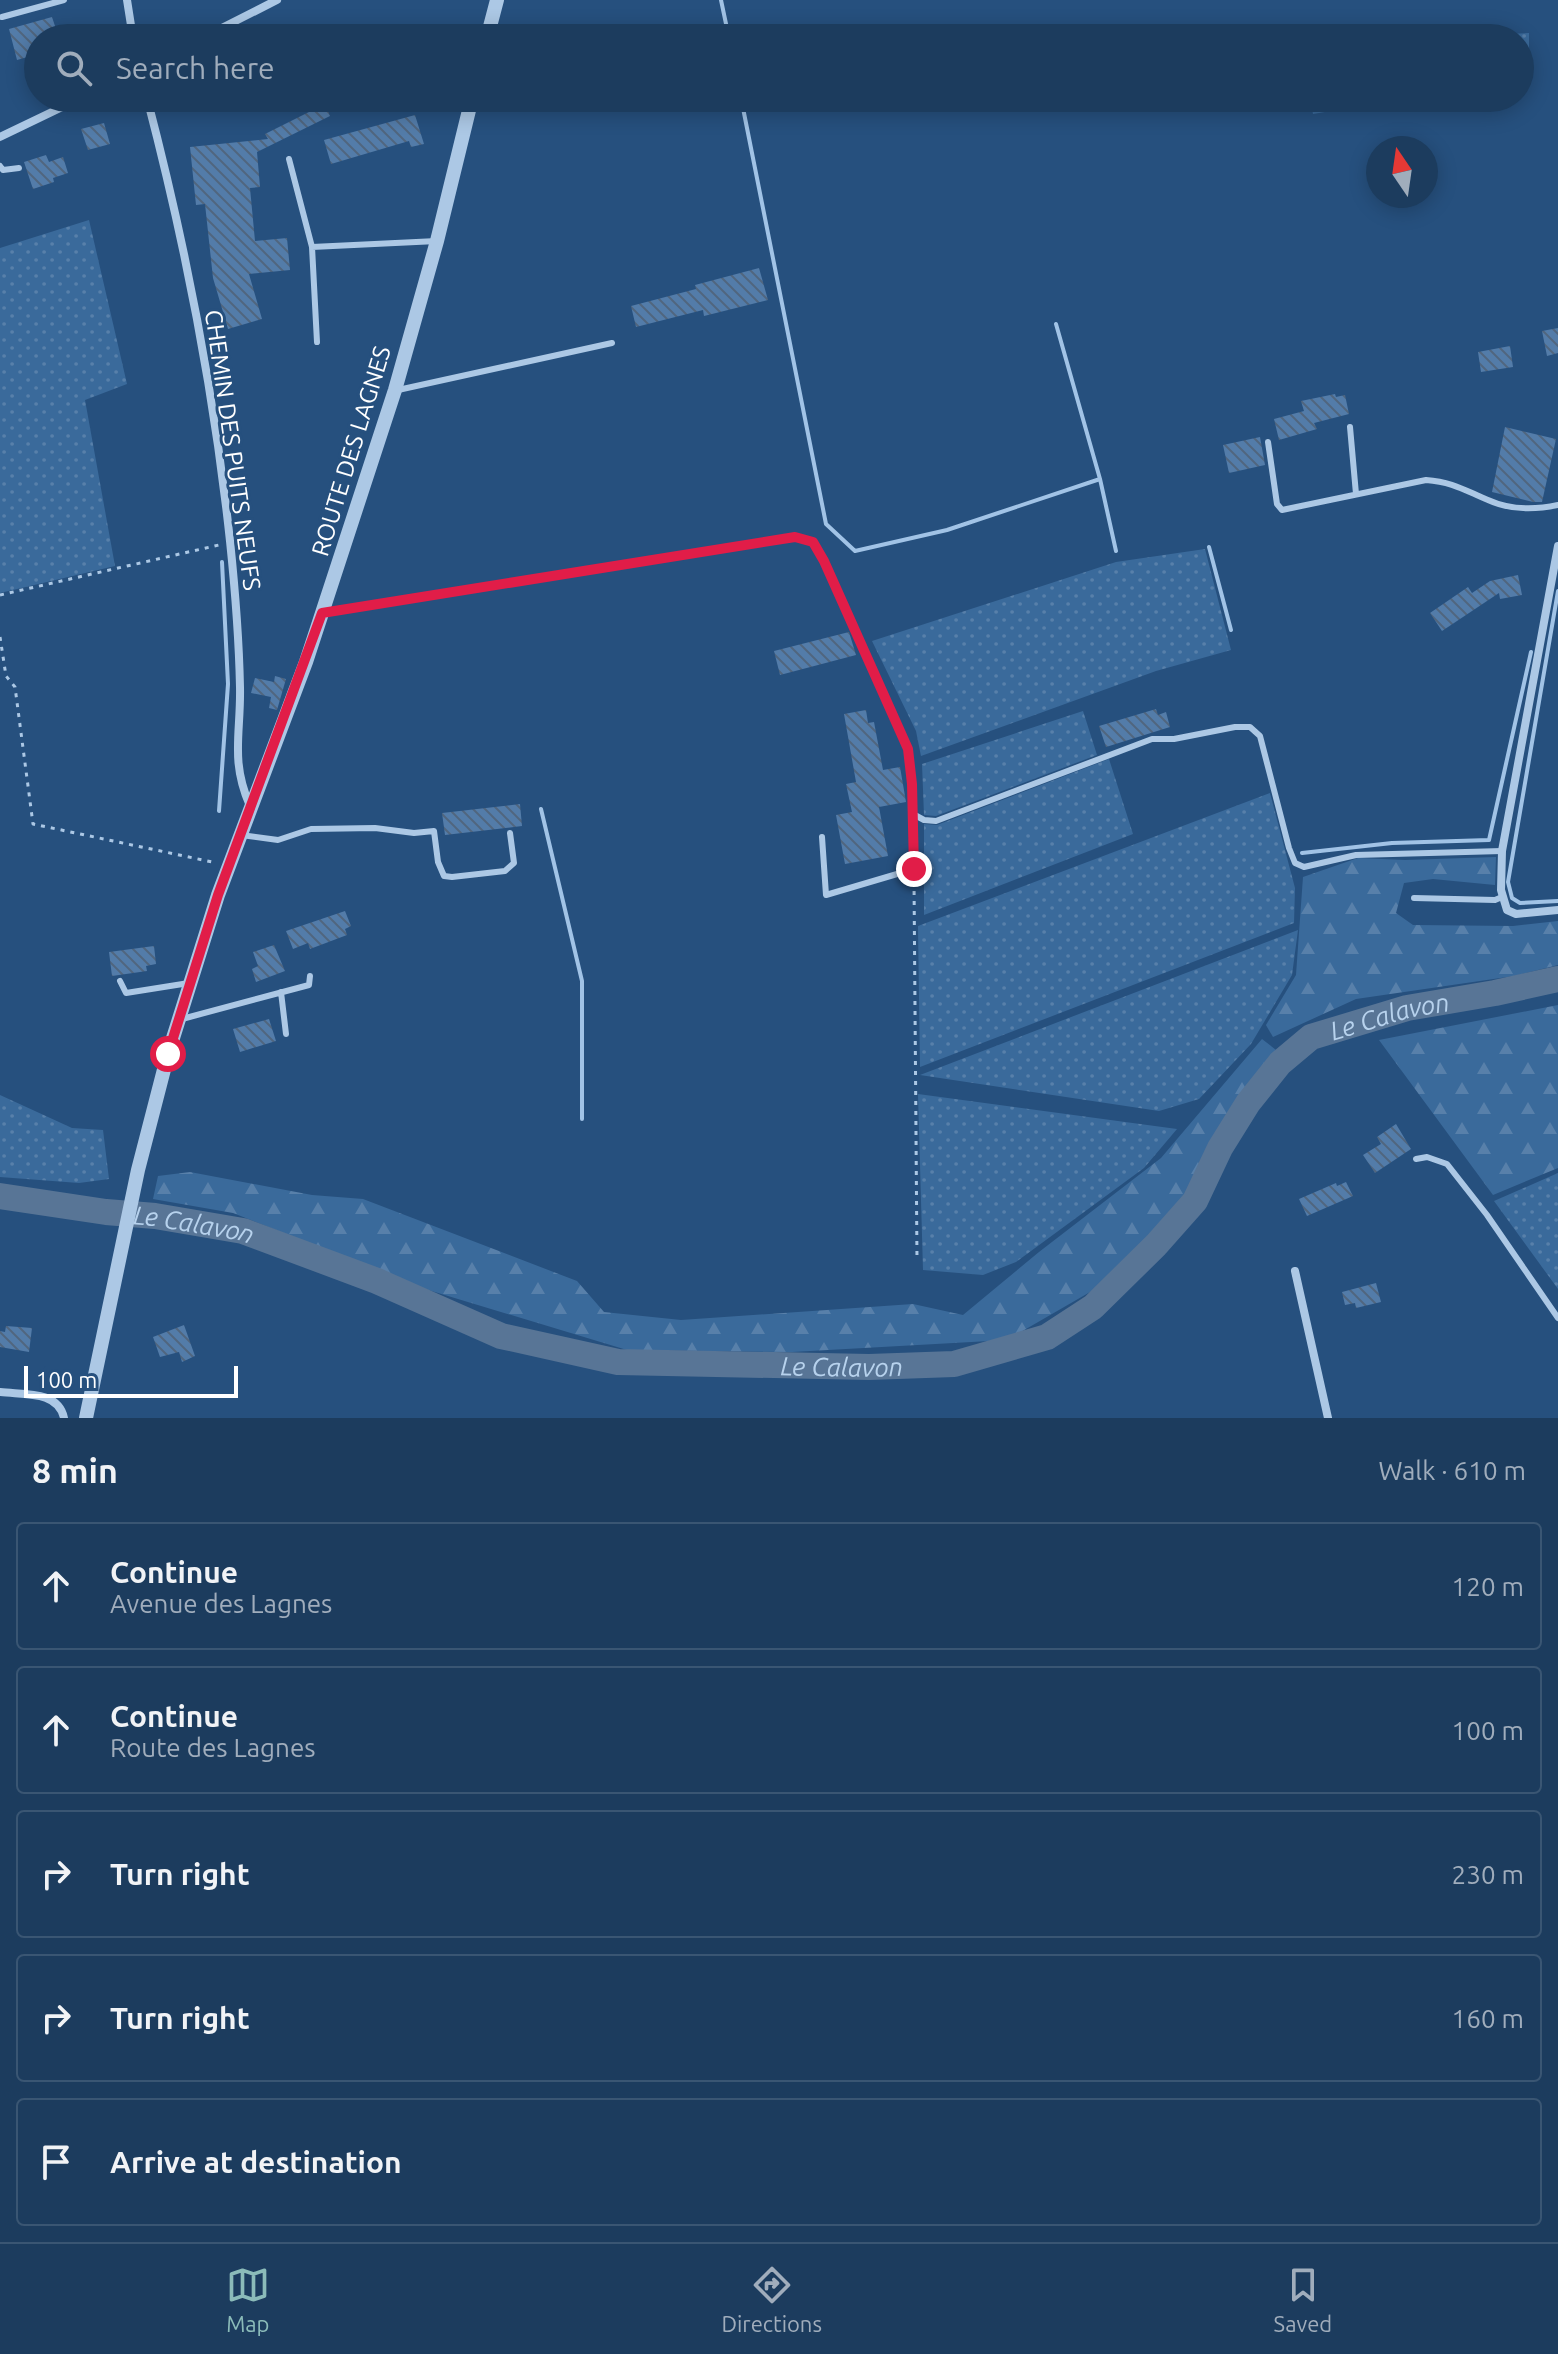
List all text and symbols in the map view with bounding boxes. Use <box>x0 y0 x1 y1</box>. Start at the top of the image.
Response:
search box <box>24 24 1534 112</box>
icon: search <box>52 46 96 90</box>
text: Search here <box>116 51 275 85</box>
north arrow <box>1366 136 1438 208</box>
street label: CHEMIN DES PUITS NEUFS <box>200 308 266 592</box>
street label: ROUTE DES LAGNES <box>306 343 396 559</box>
route end <box>896 851 932 887</box>
water label: Le Calavon <box>1326 987 1451 1045</box>
route start <box>150 1036 186 1072</box>
water label: Le Calavon <box>132 1200 259 1249</box>
water label: Le Calavon <box>780 1351 904 1382</box>
scale bar <box>24 1362 238 1398</box>
text: 100 m <box>36 1367 97 1392</box>
text: 8 min <box>32 1451 118 1489</box>
text: Walk · 610 m <box>1378 1456 1526 1485</box>
text: Continue <box>110 1555 238 1589</box>
icon: ahead <box>34 1564 78 1608</box>
text: 120 m <box>1452 1572 1524 1601</box>
text: Avenue des Lagnes <box>110 1589 332 1618</box>
text: Continue <box>110 1699 238 1733</box>
icon: ahead <box>34 1708 78 1752</box>
text: 100 m <box>1452 1716 1524 1745</box>
text: Route des Lagnes <box>110 1733 316 1762</box>
icon: right <box>34 1852 78 1896</box>
text: Turn right <box>110 1857 250 1891</box>
text: 230 m <box>1452 1860 1524 1889</box>
icon: right <box>34 1996 78 2040</box>
text: Turn right <box>110 2001 250 2035</box>
text: 160 m <box>1452 2004 1524 2033</box>
icon: arrive <box>34 2140 78 2184</box>
text: Arrive at destination <box>110 2145 402 2179</box>
tab: Map <box>226 2263 270 2336</box>
tab: Directions <box>721 2263 822 2336</box>
tab: Saved <box>1274 2263 1332 2336</box>

